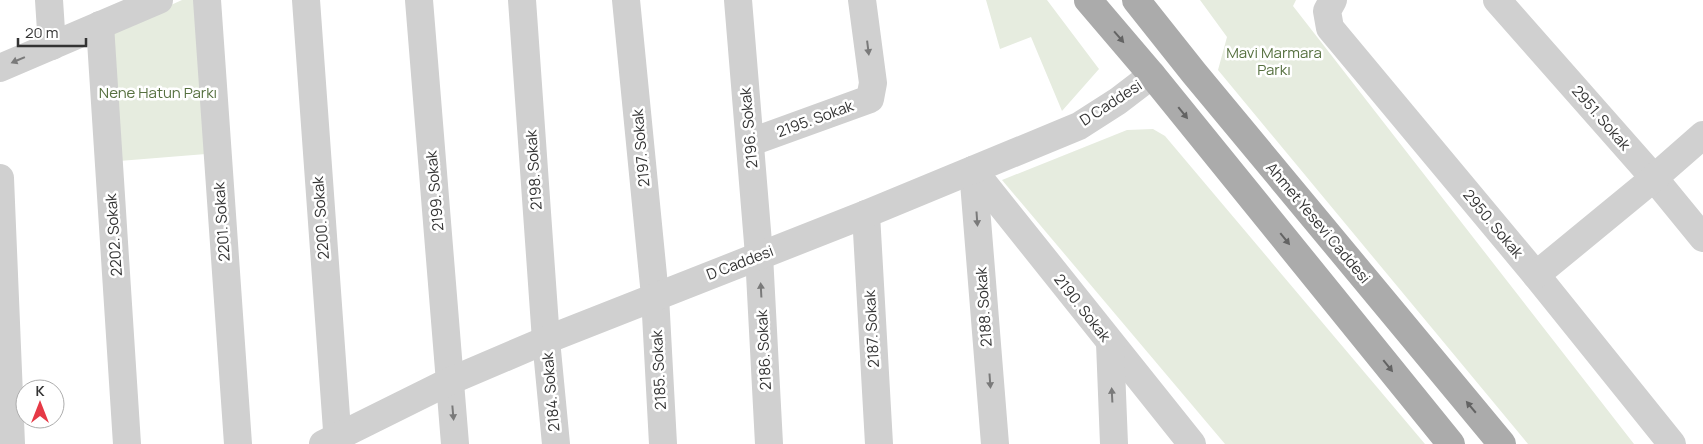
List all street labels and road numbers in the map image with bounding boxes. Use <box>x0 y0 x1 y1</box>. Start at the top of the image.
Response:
street label: D Caddesi <box>1076 75 1146 130</box>
street label: 2951. Sokak <box>1567 81 1636 155</box>
street label: 2196. Sokak <box>734 86 762 169</box>
street label: 2195. Sokak <box>773 95 857 142</box>
street label: 2197. Sokak <box>627 108 654 188</box>
street label: 2198. Sokak <box>520 129 547 211</box>
street label: 2199. Sokak <box>420 149 448 232</box>
street label: Ahmet Yesevi Caddesi <box>1261 158 1375 288</box>
street label: 2200. Sokak <box>307 175 334 260</box>
street label: 2201. Sokak <box>208 181 235 262</box>
street label: 2950. Sokak <box>1458 185 1529 263</box>
street label: 2202. Sokak <box>100 192 127 277</box>
street label: D Caddesi <box>703 240 776 285</box>
street label: 2188. Sokak <box>970 266 997 348</box>
street label: 2190. Sokak <box>1049 269 1116 347</box>
street label: 2187. Sokak <box>859 289 884 368</box>
street label: 2186. Sokak <box>751 309 776 391</box>
street label: 2185. Sokak <box>646 329 671 410</box>
street label: 2184. Sokak <box>537 351 564 433</box>

